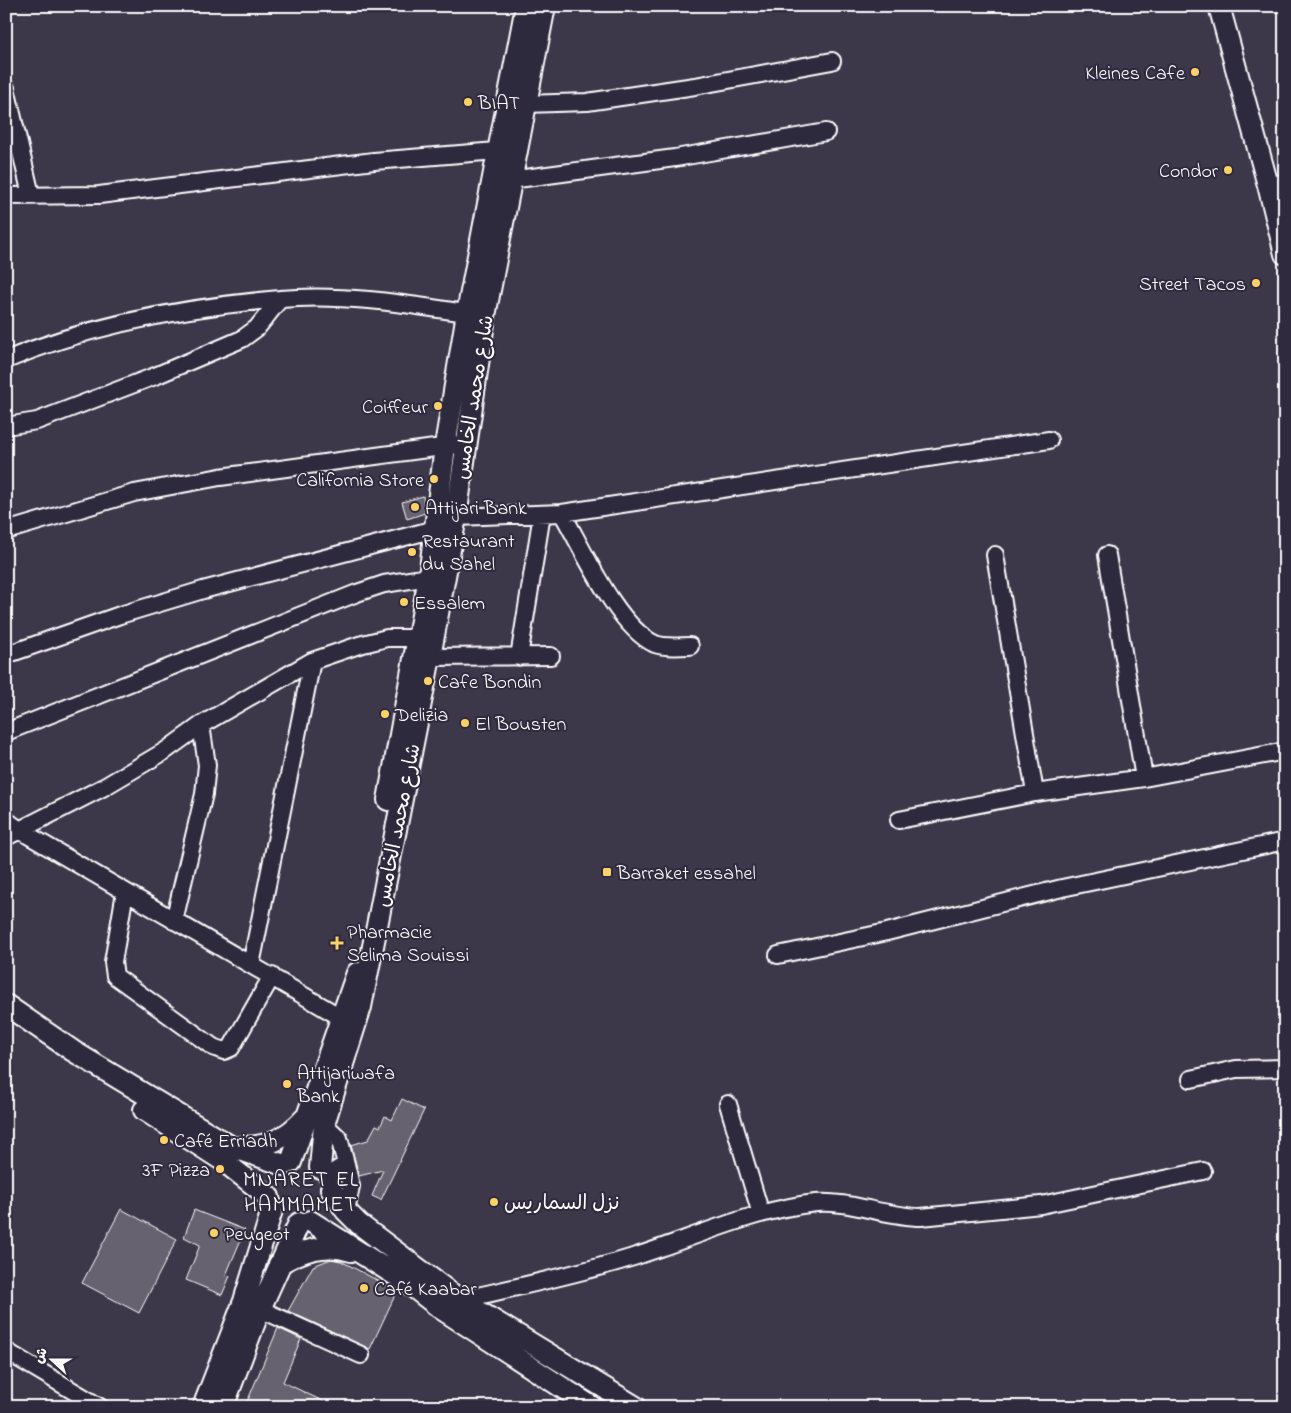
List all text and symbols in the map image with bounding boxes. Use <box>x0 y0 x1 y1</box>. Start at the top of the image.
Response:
place label: Kleines Cafe <box>1085 60 1185 89</box>
marker: Kleines Cafe <box>1189 66 1201 78</box>
place label: BIAT <box>477 90 520 119</box>
marker: BIAT <box>462 96 474 108</box>
place label: Condor <box>1159 158 1219 187</box>
marker: Condor <box>1222 164 1234 176</box>
place label: Street Tacos <box>1139 271 1246 300</box>
marker: Street Tacos <box>1250 277 1262 289</box>
street label: شارع محمد الخامس <box>448 313 503 482</box>
place label: Coiffeur <box>362 394 429 423</box>
marker: Coiffeur <box>432 400 444 412</box>
place label: California Store <box>296 467 424 496</box>
marker: California Store <box>428 473 440 485</box>
place label: Attijari Bank <box>425 495 527 524</box>
marker: Attijari Bank <box>409 501 421 513</box>
place label: Restaurant du Sahel <box>422 528 515 580</box>
marker: Restaurant du Sahel <box>406 546 418 558</box>
place label: Essalem <box>414 590 485 619</box>
marker: Essalem <box>398 596 410 608</box>
place label: Cafe Bondin <box>438 669 542 698</box>
marker: Cafe Bondin <box>422 675 434 687</box>
place label: Delizia <box>394 702 448 731</box>
marker: Delizia <box>379 708 391 720</box>
place label: El Bousten <box>475 711 567 740</box>
marker: El Bousten <box>459 717 471 729</box>
street label: شارع محمد الخامس <box>369 741 430 910</box>
place label: Barraket essahel <box>616 860 756 889</box>
marker: Barraket essahel <box>601 866 613 878</box>
place label: Pharmacie Selima Souissi <box>347 919 469 971</box>
marker: Pharmacie Selima Souissi <box>331 937 343 949</box>
place label: Attijariwafa Bank <box>296 1060 395 1112</box>
marker: Attijariwafa Bank <box>281 1078 293 1090</box>
place label: Café Erriadh <box>174 1128 277 1157</box>
marker: Café Erriadh <box>158 1134 170 1146</box>
place label: 3F Pizza <box>142 1157 210 1186</box>
marker: 3F Pizza <box>214 1163 226 1175</box>
district label: MNARET EL HAMMAMET <box>243 1165 359 1222</box>
place label: نزل السماريس <box>504 1190 619 1219</box>
marker: نزل السماريس <box>488 1196 500 1208</box>
place label: Peugeot <box>224 1221 290 1251</box>
marker: Peugeot <box>208 1227 220 1239</box>
place label: Café Kaabar <box>374 1276 477 1305</box>
marker: Café Kaabar <box>358 1282 370 1294</box>
north arrow <box>28 1336 78 1386</box>
text: ش <box>29 1345 54 1367</box>

